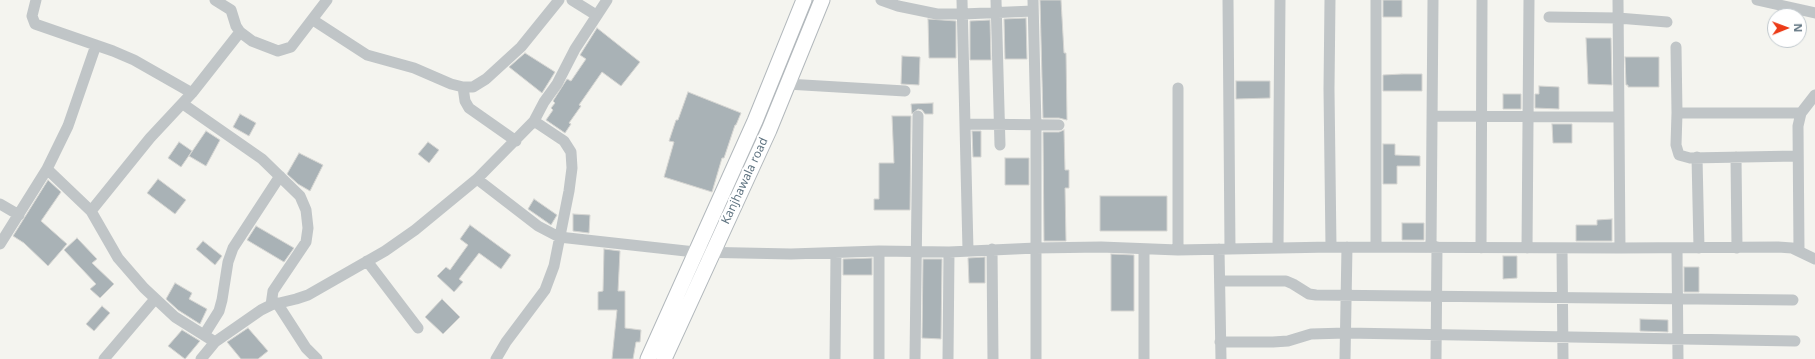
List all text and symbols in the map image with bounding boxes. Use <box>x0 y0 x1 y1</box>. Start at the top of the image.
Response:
north arrow <box>1767 8 1807 48</box>
text: N <box>1791 23 1806 32</box>
street label: Kanjhawala road <box>719 135 771 227</box>

